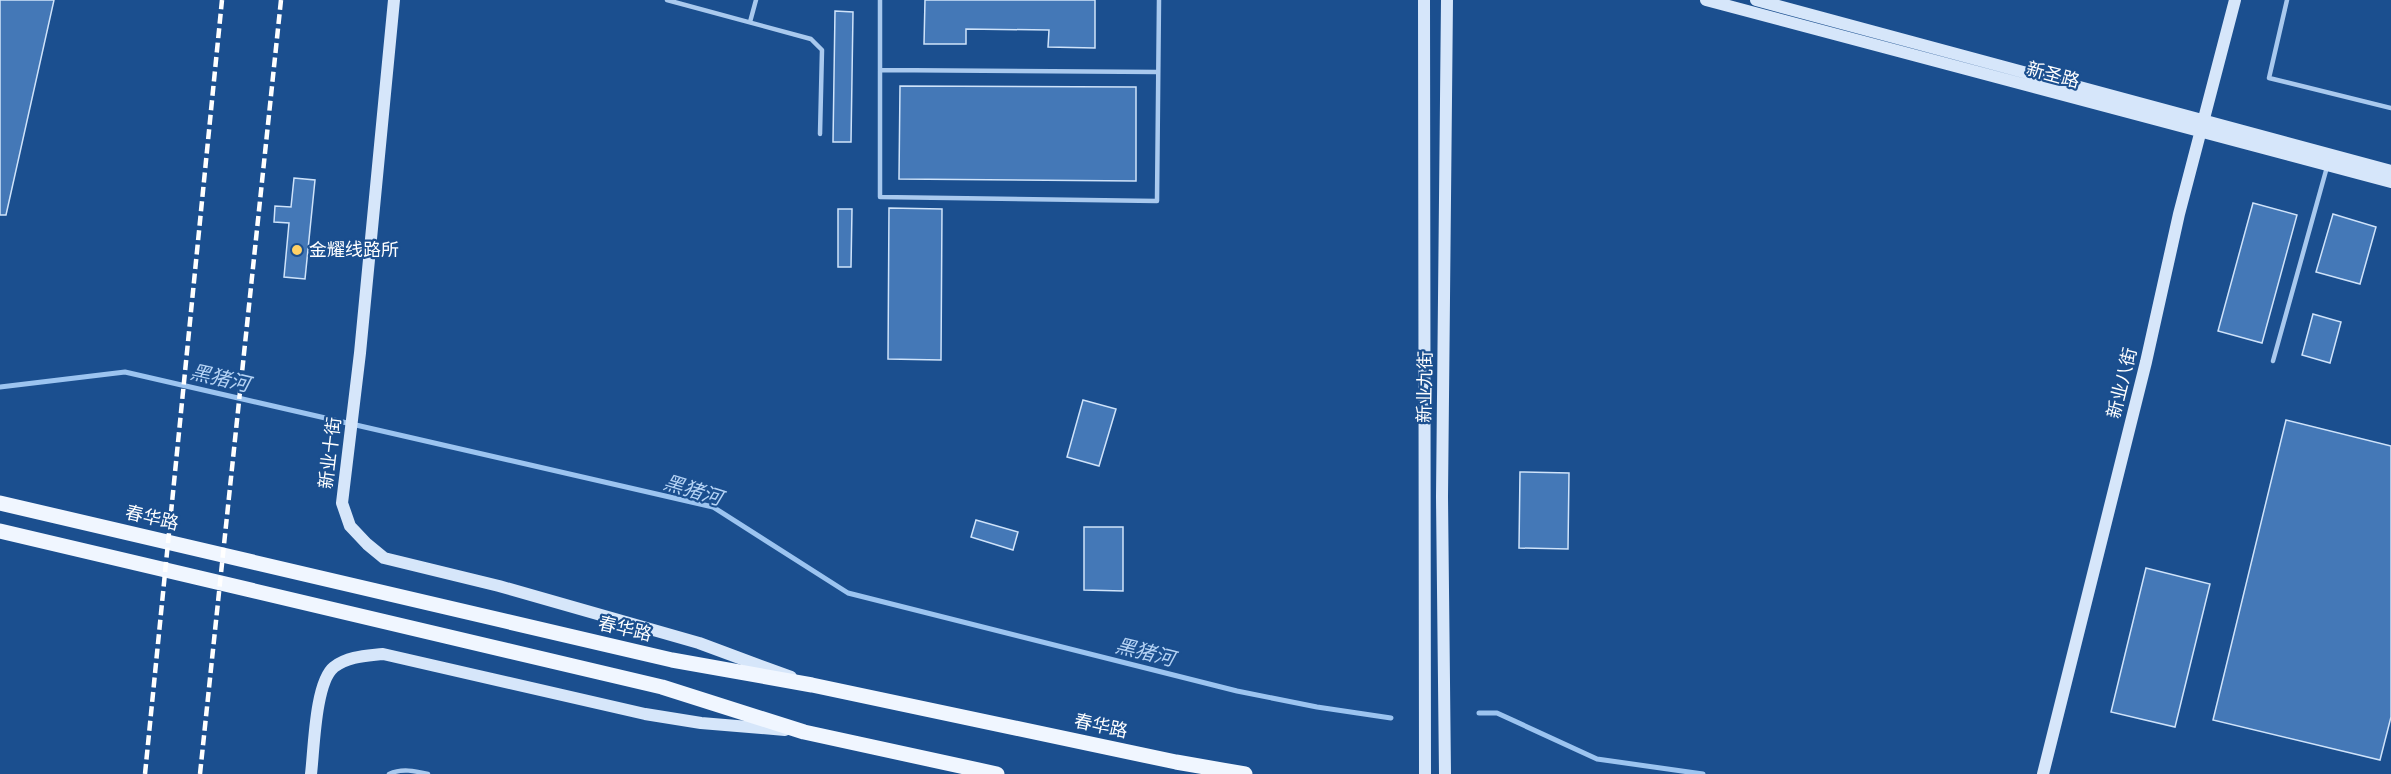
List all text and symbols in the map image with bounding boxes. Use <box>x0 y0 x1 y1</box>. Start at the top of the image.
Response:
street label: 新圣路 <box>2024 58 2082 92</box>
place label: 金耀线路所 <box>309 240 399 260</box>
marker: 金耀线路所 <box>290 243 304 257</box>
street label: 新业八街 <box>2104 346 2140 420</box>
street label: 新业九街 <box>1414 351 1436 423</box>
water label: 黑猪河 <box>188 361 256 396</box>
street label: 新业十街 <box>316 416 344 490</box>
water label: 黑猪河 <box>661 471 729 510</box>
street label: 春华路 <box>123 502 181 534</box>
street label: 春华路 <box>596 613 654 645</box>
water label: 黑猪河 <box>1113 634 1181 671</box>
street label: 春华路 <box>1073 711 1129 741</box>

